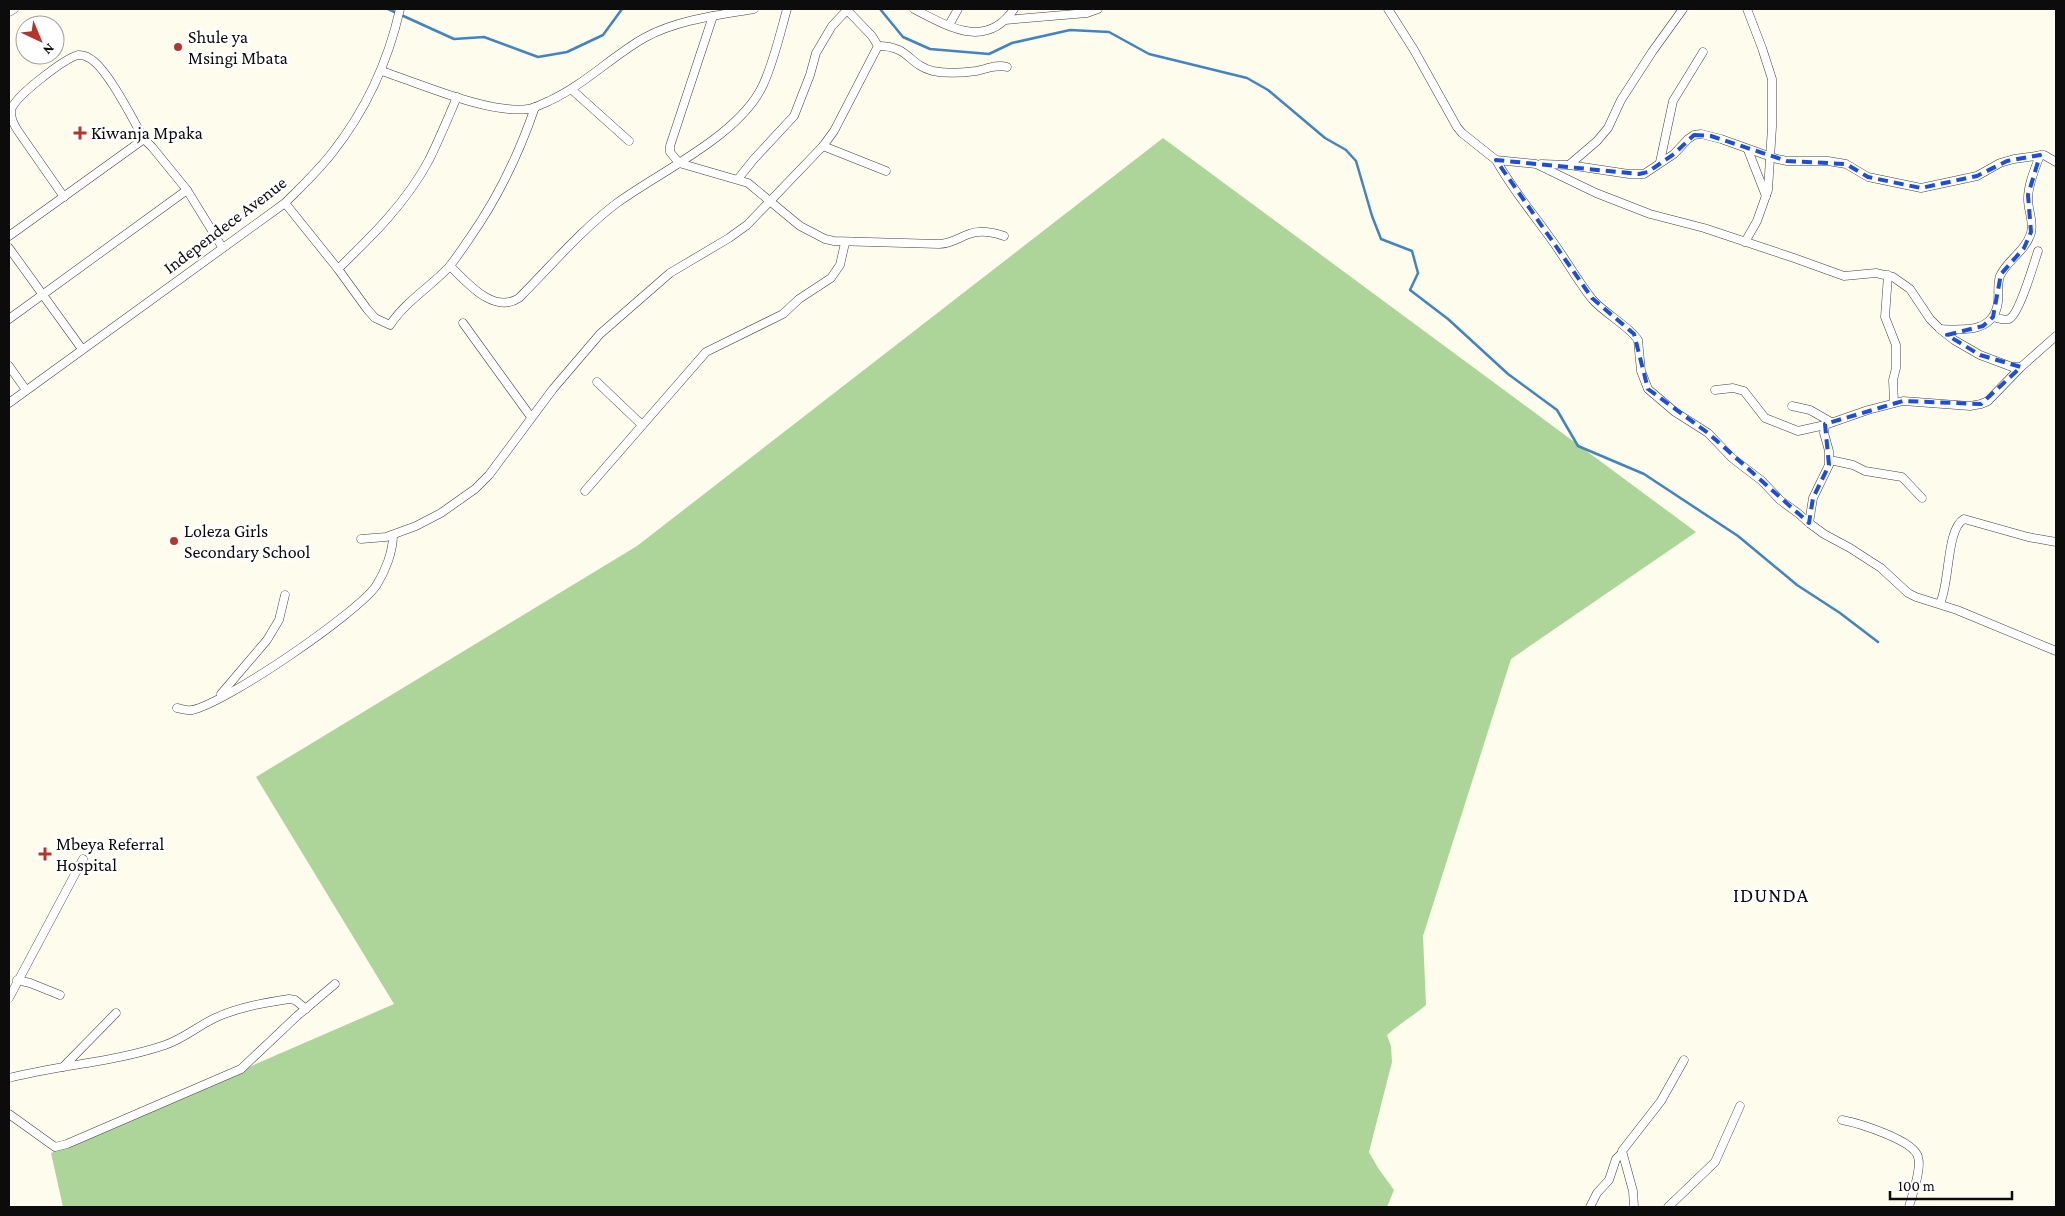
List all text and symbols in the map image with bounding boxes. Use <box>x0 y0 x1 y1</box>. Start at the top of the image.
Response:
north arrow <box>15 15 65 65</box>
place label: Shule ya Msingi Mbata <box>188 27 288 68</box>
text: N <box>40 40 58 59</box>
marker: Shule ya Msingi Mbata <box>172 41 184 53</box>
place label: Kiwanja Mpaka <box>91 123 203 144</box>
marker: Kiwanja Mpaka <box>73 126 87 140</box>
street label: Independece Avenue <box>160 172 290 278</box>
place label: Loleza Girls Secondary School <box>184 521 311 562</box>
marker: Loleza Girls Secondary School <box>168 535 180 547</box>
place label: Mbeya Referral Hospital <box>56 834 165 875</box>
marker: Mbeya Referral Hospital <box>38 847 52 861</box>
district label: IDUNDA <box>1733 884 1809 906</box>
scale bar <box>1890 1168 2012 1200</box>
text: 100 m <box>1898 1178 1935 1194</box>

